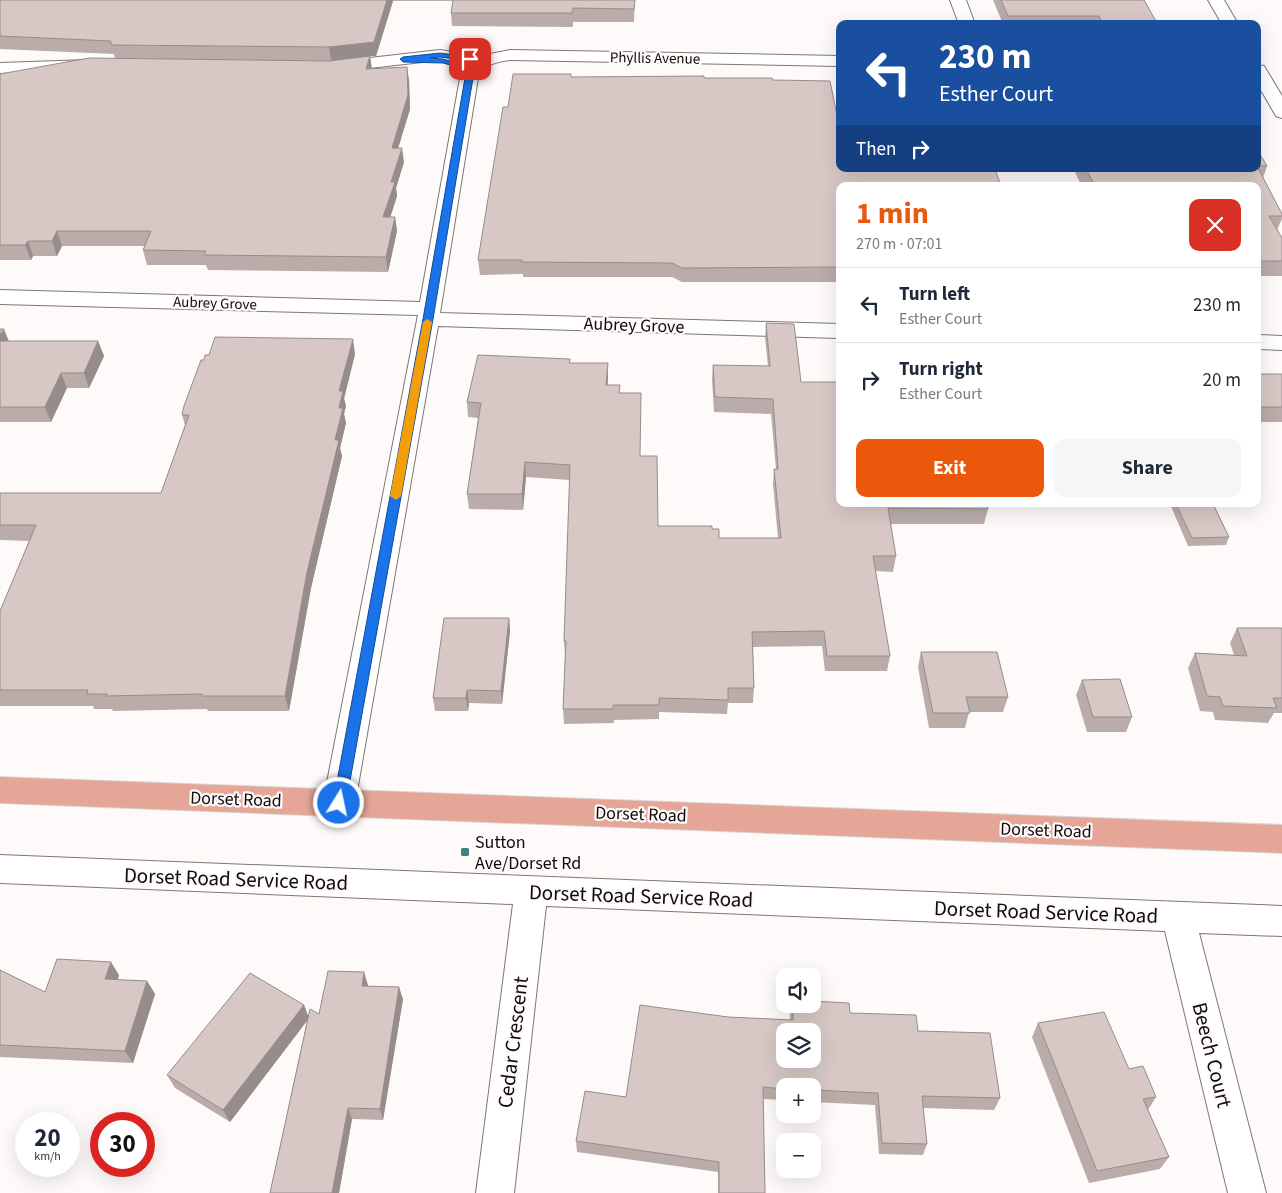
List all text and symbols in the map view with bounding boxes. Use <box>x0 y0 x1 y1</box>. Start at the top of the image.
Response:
text: 230 m <box>939 32 1031 82</box>
pin <box>449 38 491 80</box>
icon: left <box>856 40 921 105</box>
icon: arrive <box>456 45 484 73</box>
street label: Phyllis Avenue <box>610 47 700 70</box>
text: Esther Court <box>939 78 1053 110</box>
icon: right <box>906 135 934 163</box>
text: Then <box>856 136 896 163</box>
text: 1 min <box>856 192 929 235</box>
button: close <box>1189 199 1241 251</box>
text: 270 m · 07:01 <box>856 233 943 255</box>
text: Turn left <box>899 281 970 308</box>
icon: left <box>856 291 884 319</box>
street label: Aubrey Grove <box>173 292 257 315</box>
text: 230 m <box>1193 292 1241 319</box>
text: Esther Court <box>899 308 982 330</box>
street label: Aubrey Grove <box>583 311 685 340</box>
text: Turn right <box>899 356 983 383</box>
icon: right <box>856 366 884 394</box>
text: 20 m <box>1203 367 1241 394</box>
text: Esther Court <box>899 383 982 405</box>
button: Exit <box>856 439 1044 497</box>
button: Share <box>1054 439 1241 497</box>
position arrow <box>312 776 364 828</box>
street label: Dorset Road <box>190 785 282 814</box>
street label: Dorset Road <box>595 800 687 829</box>
street label: Dorset Road <box>1000 816 1092 845</box>
place label: Sutton Ave/Dorset Rd <box>475 830 581 876</box>
marker: Sutton Ave/Dorset Rd <box>459 846 471 858</box>
street label: Dorset Road Service Road <box>123 860 349 898</box>
street label: Dorset Road Service Road <box>528 877 754 915</box>
street label: Dorset Road Service Road <box>933 893 1159 931</box>
map controls <box>776 968 821 1178</box>
button: sound <box>776 968 821 1013</box>
street label: Cedar Crescent <box>490 974 536 1110</box>
street label: Beech Court <box>1184 999 1240 1111</box>
button: layers <box>776 1023 821 1068</box>
button: + <box>776 1078 821 1123</box>
speed limit sign: 30 <box>90 1112 155 1177</box>
text: 20 <box>34 1120 61 1156</box>
button: − <box>776 1133 821 1178</box>
text: km/h <box>34 1148 61 1165</box>

